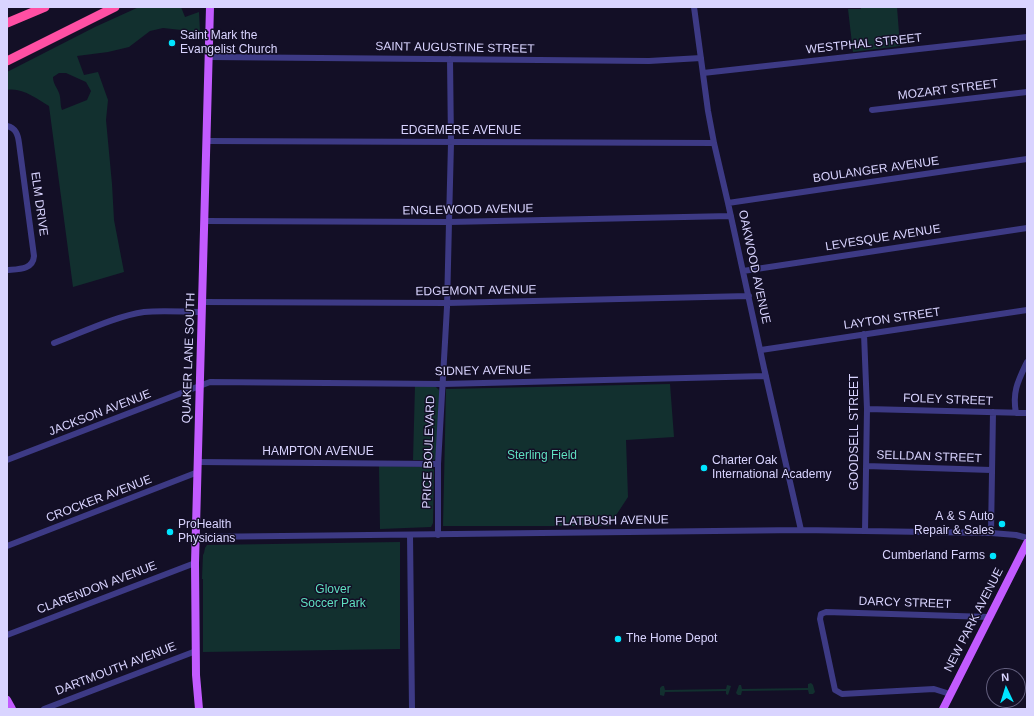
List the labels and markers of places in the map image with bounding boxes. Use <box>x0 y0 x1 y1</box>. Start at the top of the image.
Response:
place label: Saint Mark the Evangelist Church <box>180 29 277 57</box>
marker: Saint Mark the Evangelist Church <box>167 38 177 48</box>
place label: Charter Oak International Academy <box>712 454 831 482</box>
marker: Charter Oak International Academy <box>699 463 709 473</box>
place label: A & S Auto Repair & Sales <box>914 510 994 538</box>
place label: ProHealth Physicians <box>178 518 235 546</box>
marker: A & S Auto Repair & Sales <box>997 519 1007 529</box>
marker: ProHealth Physicians <box>165 527 175 537</box>
place label: Cumberland Farms <box>882 549 985 563</box>
marker: Cumberland Farms <box>988 551 998 561</box>
place label: The Home Depot <box>626 632 717 646</box>
marker: The Home Depot <box>613 634 623 644</box>

